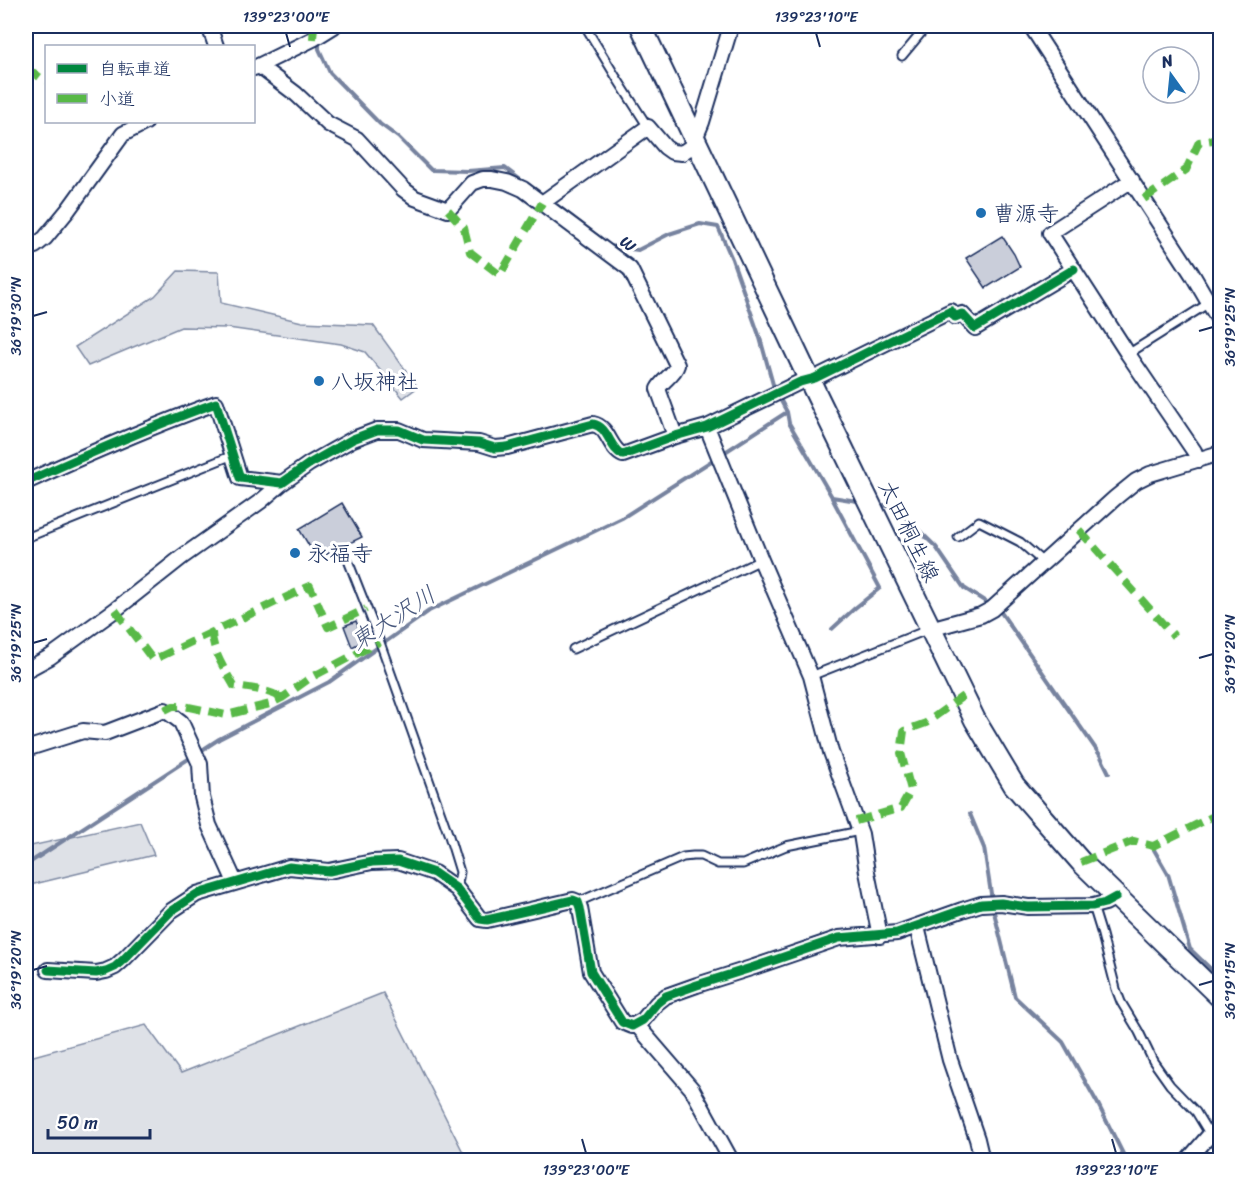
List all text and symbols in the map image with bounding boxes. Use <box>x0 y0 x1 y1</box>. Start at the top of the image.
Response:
text: 139°23'00"E <box>243 4 331 30</box>
text: 139°23'10"E <box>774 4 859 30</box>
legend <box>45 45 255 123</box>
north arrow <box>1141 45 1201 105</box>
text: N <box>1157 45 1177 77</box>
text: 自転車道 <box>99 53 171 85</box>
text: 小道 <box>99 83 135 115</box>
place label: 曹源寺 <box>993 194 1059 233</box>
marker: 曹源寺 <box>974 206 988 220</box>
street label: w <box>611 222 648 263</box>
text: 36°19'30"N <box>3 276 29 355</box>
text: 36°19'25"N <box>1217 287 1243 366</box>
place label: 八坂神社 <box>331 362 419 401</box>
marker: 八坂神社 <box>312 374 326 388</box>
street label: 太田桐生線 <box>867 473 951 589</box>
place label: 永福寺 <box>307 534 373 573</box>
marker: 永福寺 <box>288 546 302 560</box>
water label: 東大沢川 <box>341 574 445 662</box>
text: 36°19'25"N <box>3 603 29 682</box>
text: 36°19'20"N <box>1217 614 1243 694</box>
text: 36°19'20"N <box>3 930 29 1010</box>
text: 36°19'15"N <box>1217 942 1243 1019</box>
scale bar <box>48 1102 150 1140</box>
text: 50 m <box>57 1107 98 1139</box>
text: 139°23'00"E <box>543 1157 631 1183</box>
text: 139°23'10"E <box>1074 1157 1159 1183</box>

